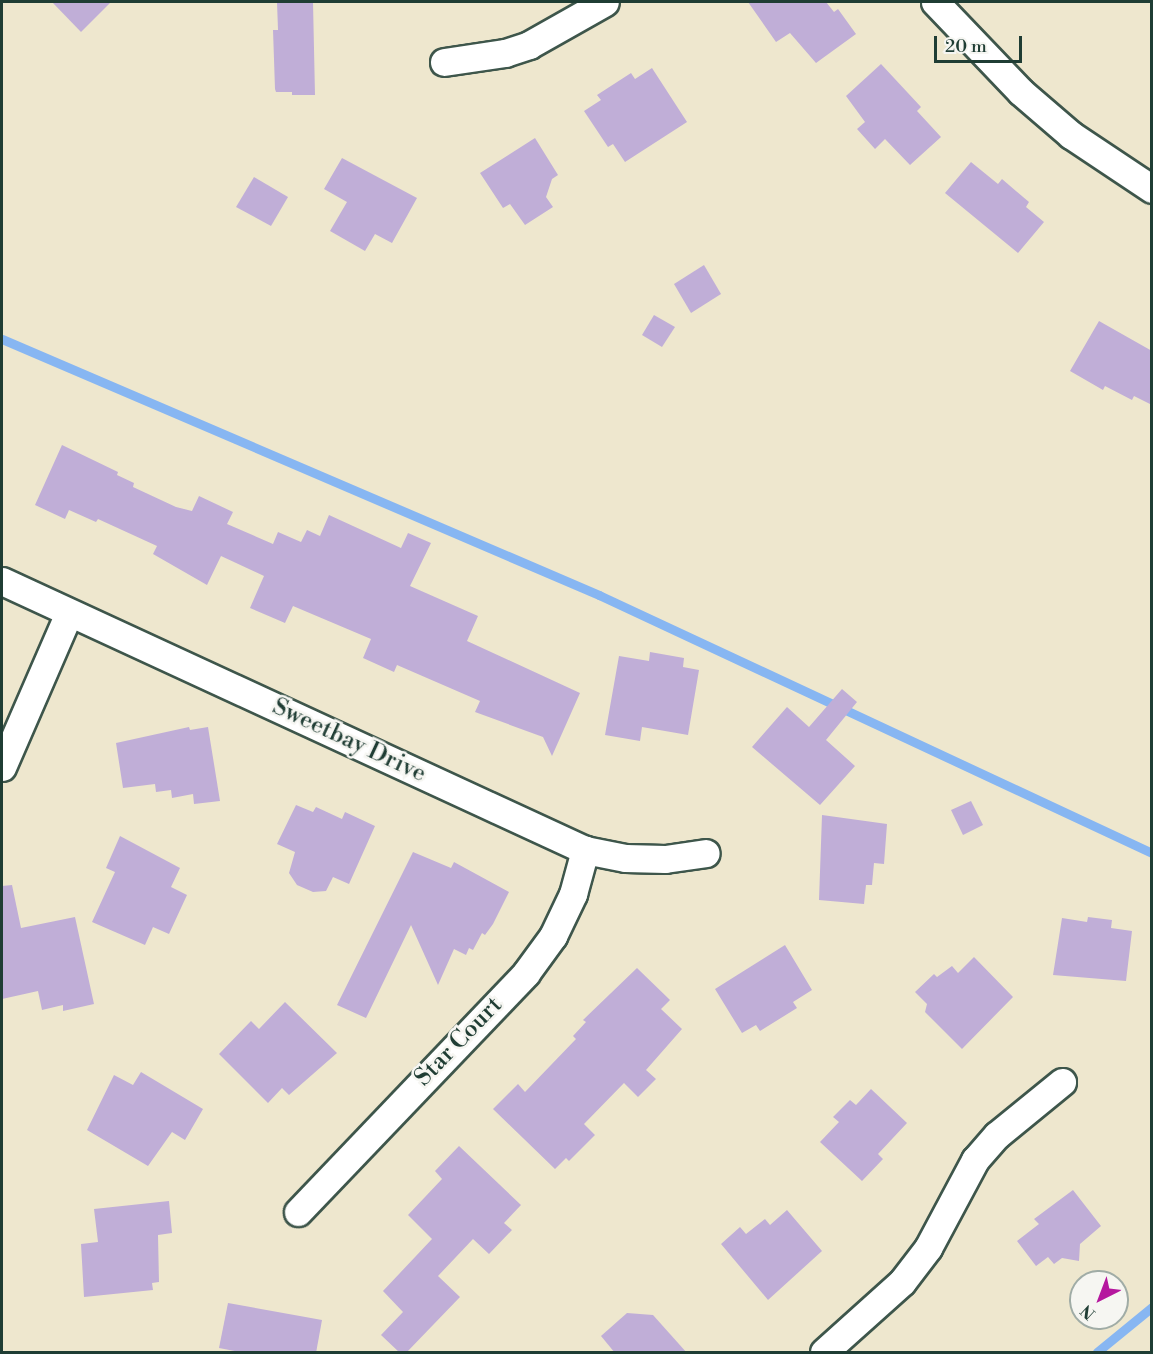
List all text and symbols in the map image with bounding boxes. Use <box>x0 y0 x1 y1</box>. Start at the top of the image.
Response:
scale bar <box>937 24 1026 62</box>
text: 20 m <box>945 35 987 58</box>
street label: Sweetbay Drive <box>268 693 430 789</box>
street label: Star Court <box>409 991 509 1093</box>
north arrow <box>1069 1270 1129 1330</box>
text: N <box>1077 1300 1100 1324</box>

